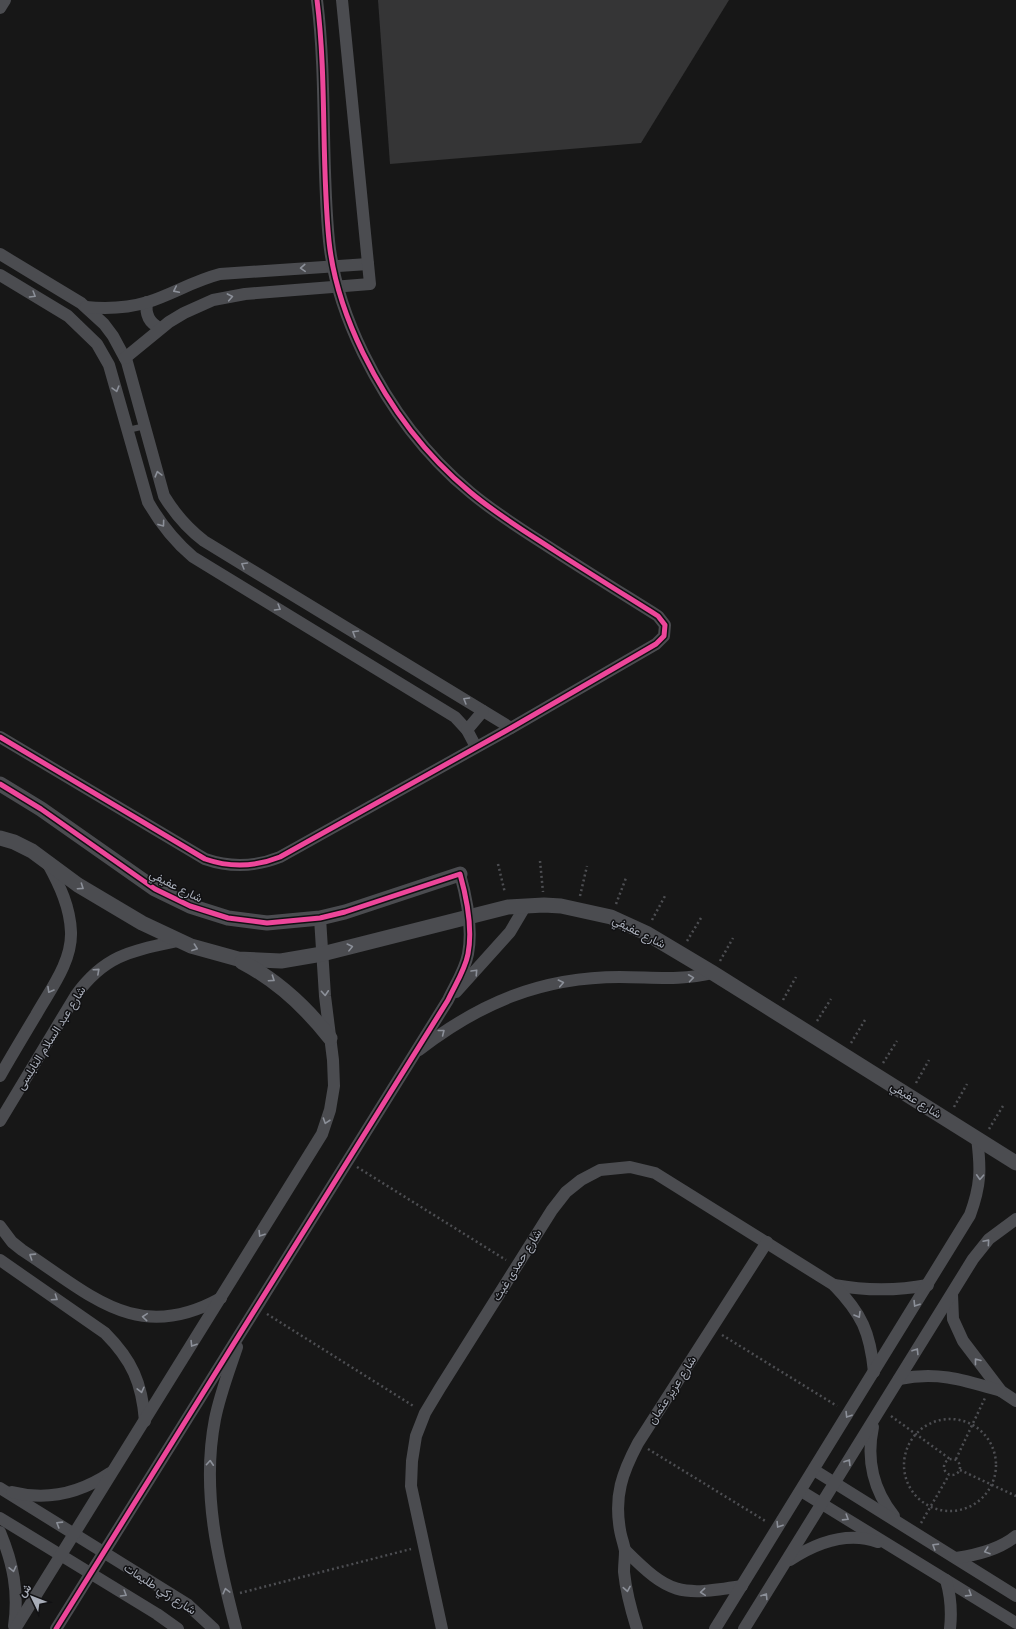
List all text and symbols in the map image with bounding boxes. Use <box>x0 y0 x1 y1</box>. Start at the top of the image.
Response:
one-way arrow <box>300 264 306 272</box>
one-way arrow <box>172 285 180 293</box>
one-way arrow <box>29 290 36 297</box>
one-way arrow <box>226 293 233 301</box>
one-way arrow <box>111 385 120 392</box>
one-way arrow <box>155 471 163 477</box>
one-way arrow <box>157 520 164 527</box>
one-way arrow <box>241 563 248 570</box>
one-way arrow <box>274 603 281 611</box>
one-way arrow <box>352 630 359 637</box>
one-way arrow <box>463 698 470 705</box>
street label: شارع عفيفي <box>146 866 205 908</box>
one-way arrow <box>77 882 84 889</box>
street label: شارع عفيفي <box>609 912 668 954</box>
one-way arrow <box>192 943 199 951</box>
one-way arrow <box>346 943 353 952</box>
one-way arrow <box>92 969 99 976</box>
one-way arrow <box>470 969 478 977</box>
one-way arrow <box>267 974 274 981</box>
one-way arrow <box>688 974 694 983</box>
one-way arrow <box>558 979 564 987</box>
street label: شارع عبد السلام النابلسى <box>13 983 90 1093</box>
one-way arrow <box>48 986 55 993</box>
one-way arrow <box>320 990 329 996</box>
one-way arrow <box>438 1030 445 1037</box>
street label: شارع عفيفي <box>886 1078 945 1124</box>
one-way arrow <box>323 1118 331 1125</box>
one-way arrow <box>975 1174 984 1180</box>
street label: شارع حمدى غيث <box>489 1226 546 1304</box>
one-way arrow <box>259 1230 266 1237</box>
one-way arrow <box>983 1239 990 1247</box>
one-way arrow <box>29 1253 36 1261</box>
one-way arrow <box>51 1293 58 1301</box>
one-way arrow <box>914 1300 921 1307</box>
one-way arrow <box>854 1311 861 1318</box>
one-way arrow <box>142 1312 148 1321</box>
one-way arrow <box>190 1340 197 1347</box>
one-way arrow <box>912 1348 919 1355</box>
street label: شارع عزيز عثمان <box>644 1353 701 1428</box>
one-way arrow <box>975 1358 982 1365</box>
one-way arrow <box>136 1387 144 1394</box>
one-way arrow <box>845 1411 853 1418</box>
one-way arrow <box>843 1459 850 1466</box>
one-way arrow <box>206 1460 215 1466</box>
one-way arrow <box>842 1514 849 1521</box>
one-way arrow <box>777 1521 784 1528</box>
one-way arrow <box>56 1522 63 1529</box>
one-way arrow <box>933 1543 940 1550</box>
one-way arrow <box>984 1546 991 1555</box>
street label: شارع زكي طليمات <box>120 1560 199 1620</box>
one-way arrow <box>8 1566 16 1572</box>
north arrow <box>12 1577 52 1617</box>
text: ش <box>15 1581 34 1600</box>
one-way arrow <box>622 1586 630 1592</box>
one-way arrow <box>700 1587 706 1596</box>
one-way arrow <box>223 1588 231 1594</box>
one-way arrow <box>120 1589 127 1596</box>
one-way arrow <box>965 1589 972 1597</box>
one-way arrow <box>760 1593 768 1600</box>

